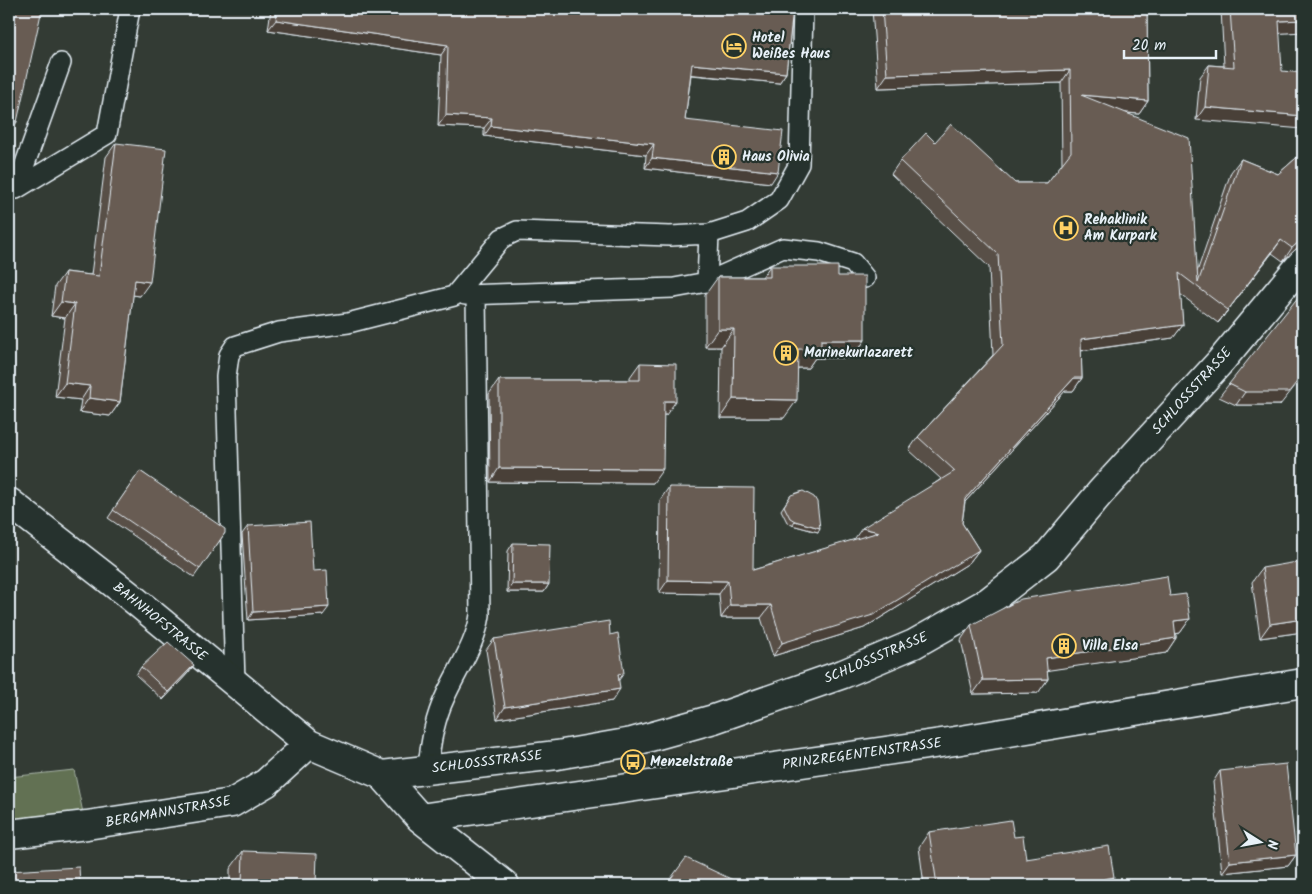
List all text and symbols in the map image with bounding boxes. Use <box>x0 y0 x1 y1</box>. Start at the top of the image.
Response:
place label: Hotel Weißes Haus <box>752 27 831 65</box>
scale bar <box>1124 28 1217 60</box>
hotel icon: Hotel Weißes Haus <box>721 33 747 59</box>
text: 20 m <box>1132 34 1166 58</box>
building icon: Haus Olivia <box>711 144 737 170</box>
place label: Haus Olivia <box>742 146 810 168</box>
place label: Rehaklinik Am Kurpark <box>1084 209 1158 247</box>
hospital icon: Rehaklinik Am Kurpark <box>1053 215 1079 241</box>
building icon: Marinekurlazarett <box>773 340 799 366</box>
place label: Marinekurlazarett <box>804 342 914 364</box>
street label: SCHLOSSSTRASSE <box>1147 342 1238 440</box>
street label: BAHNHOFSTRASSE <box>108 577 213 668</box>
street label: SCHLOSSSTRASSE <box>821 626 932 690</box>
building icon: Villa Elsa <box>1051 633 1077 659</box>
place label: Villa Elsa <box>1082 635 1138 657</box>
street label: PRINZREGENTENSTRASSE <box>781 732 944 776</box>
street label: SCHLOSSSTRASSE <box>431 744 544 780</box>
bus stop icon: Menzelstraße <box>620 749 646 775</box>
place label: Menzelstraße <box>650 751 733 773</box>
street label: BERGMANNSTRASSE <box>104 790 233 834</box>
north arrow <box>1234 816 1284 866</box>
text: N <box>1260 838 1283 851</box>

